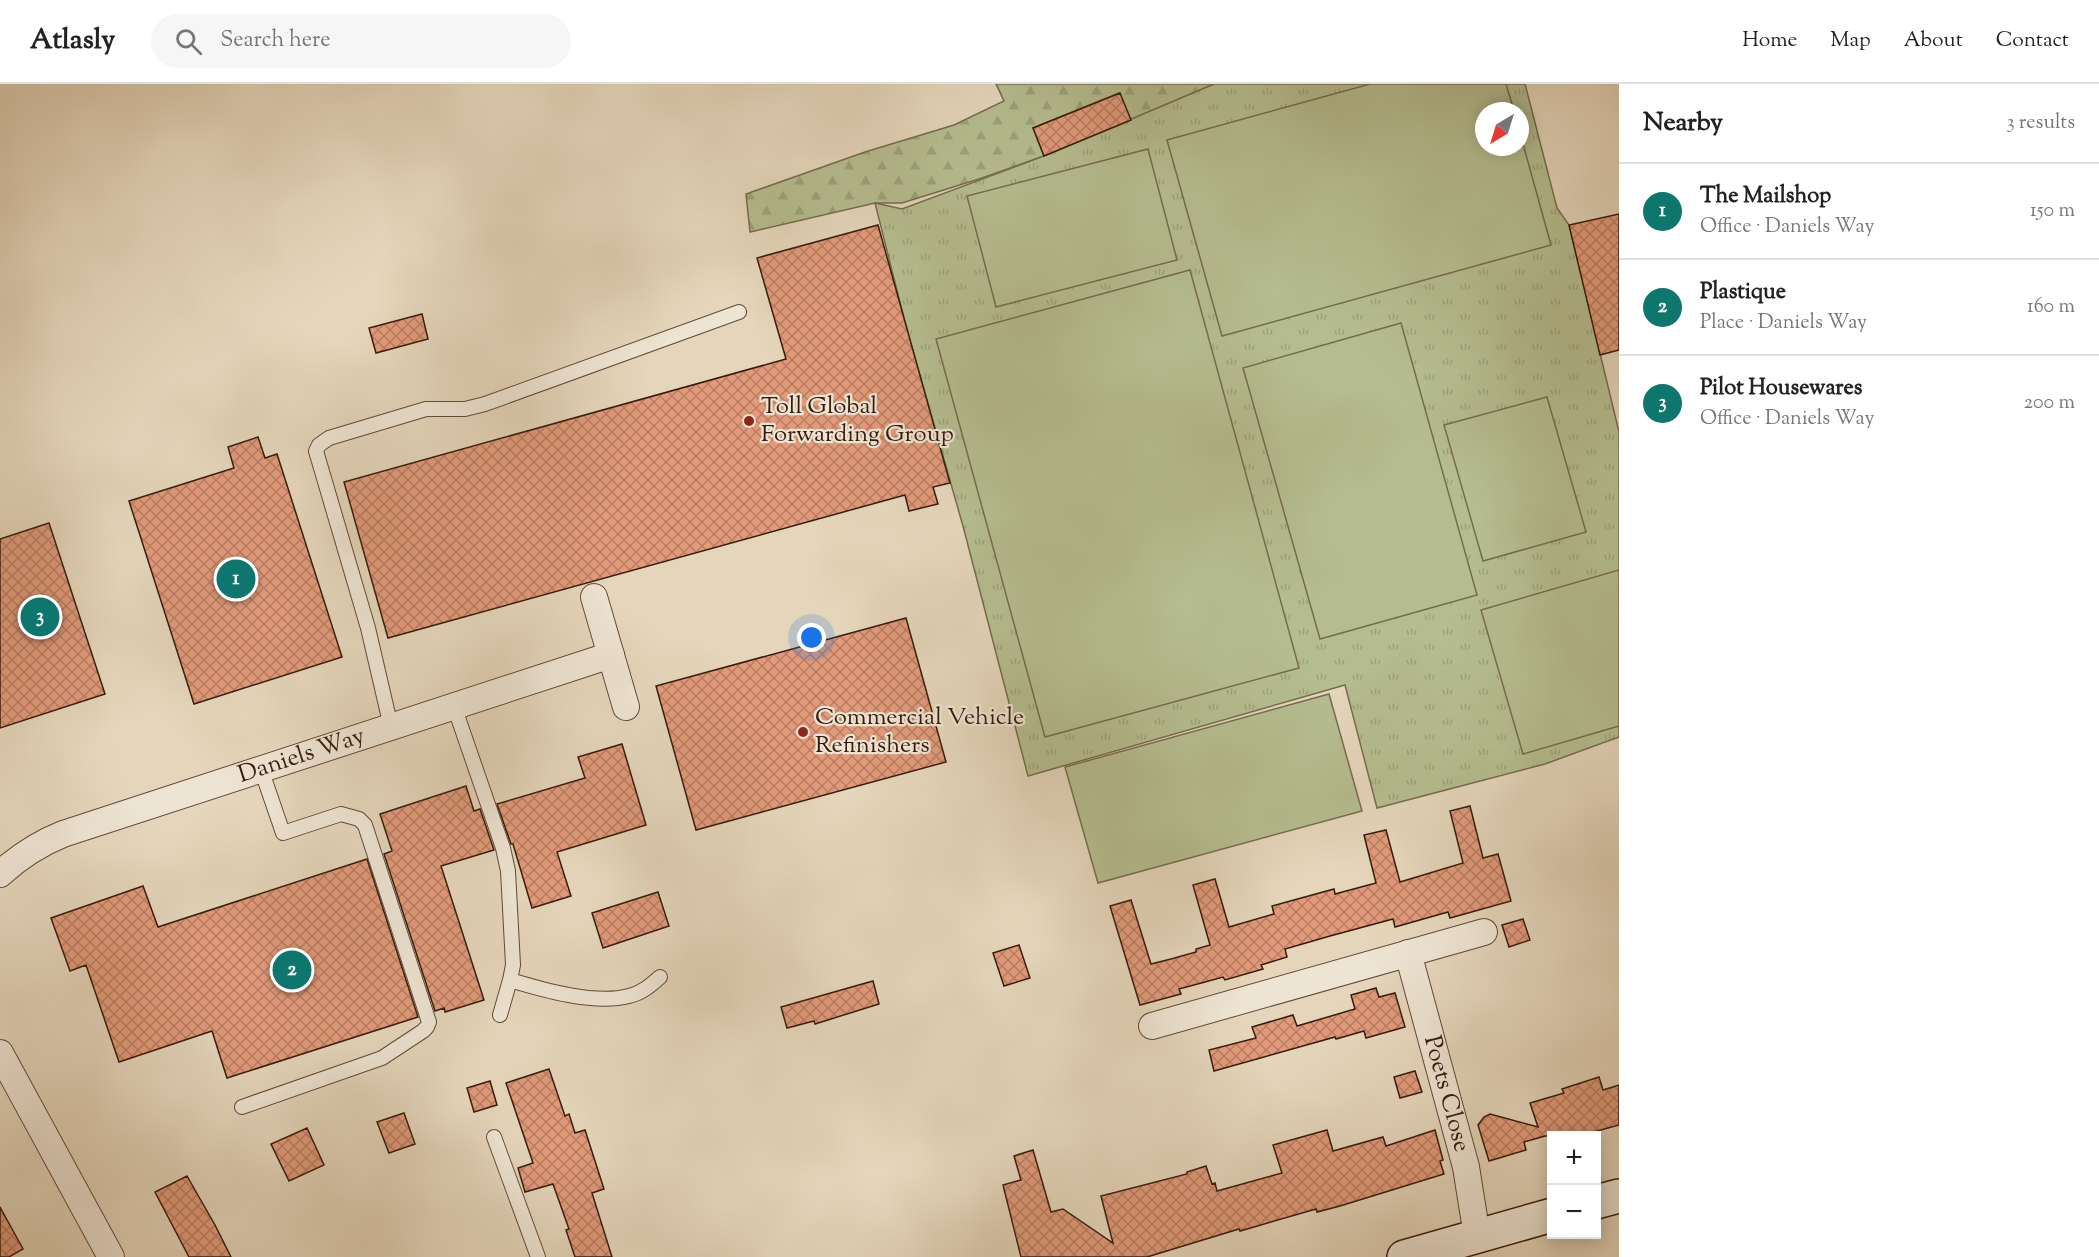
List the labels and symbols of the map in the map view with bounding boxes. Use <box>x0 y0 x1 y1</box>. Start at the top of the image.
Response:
north arrow <box>1475 102 1529 156</box>
place label: Toll Global Forwarding Group <box>761 390 954 452</box>
marker: Toll Global Forwarding Group <box>742 414 756 428</box>
pin: 1 <box>216 556 256 602</box>
pin: 3 <box>20 594 60 640</box>
your location <box>797 623 826 652</box>
place label: Commercial Vehicle Refinishers <box>815 701 1024 763</box>
street label: Daniels Way <box>234 720 369 793</box>
marker: Commercial Vehicle Refinishers <box>796 725 810 739</box>
pin: 2 <box>272 948 312 992</box>
street label: Poets Close <box>1414 1032 1478 1156</box>

